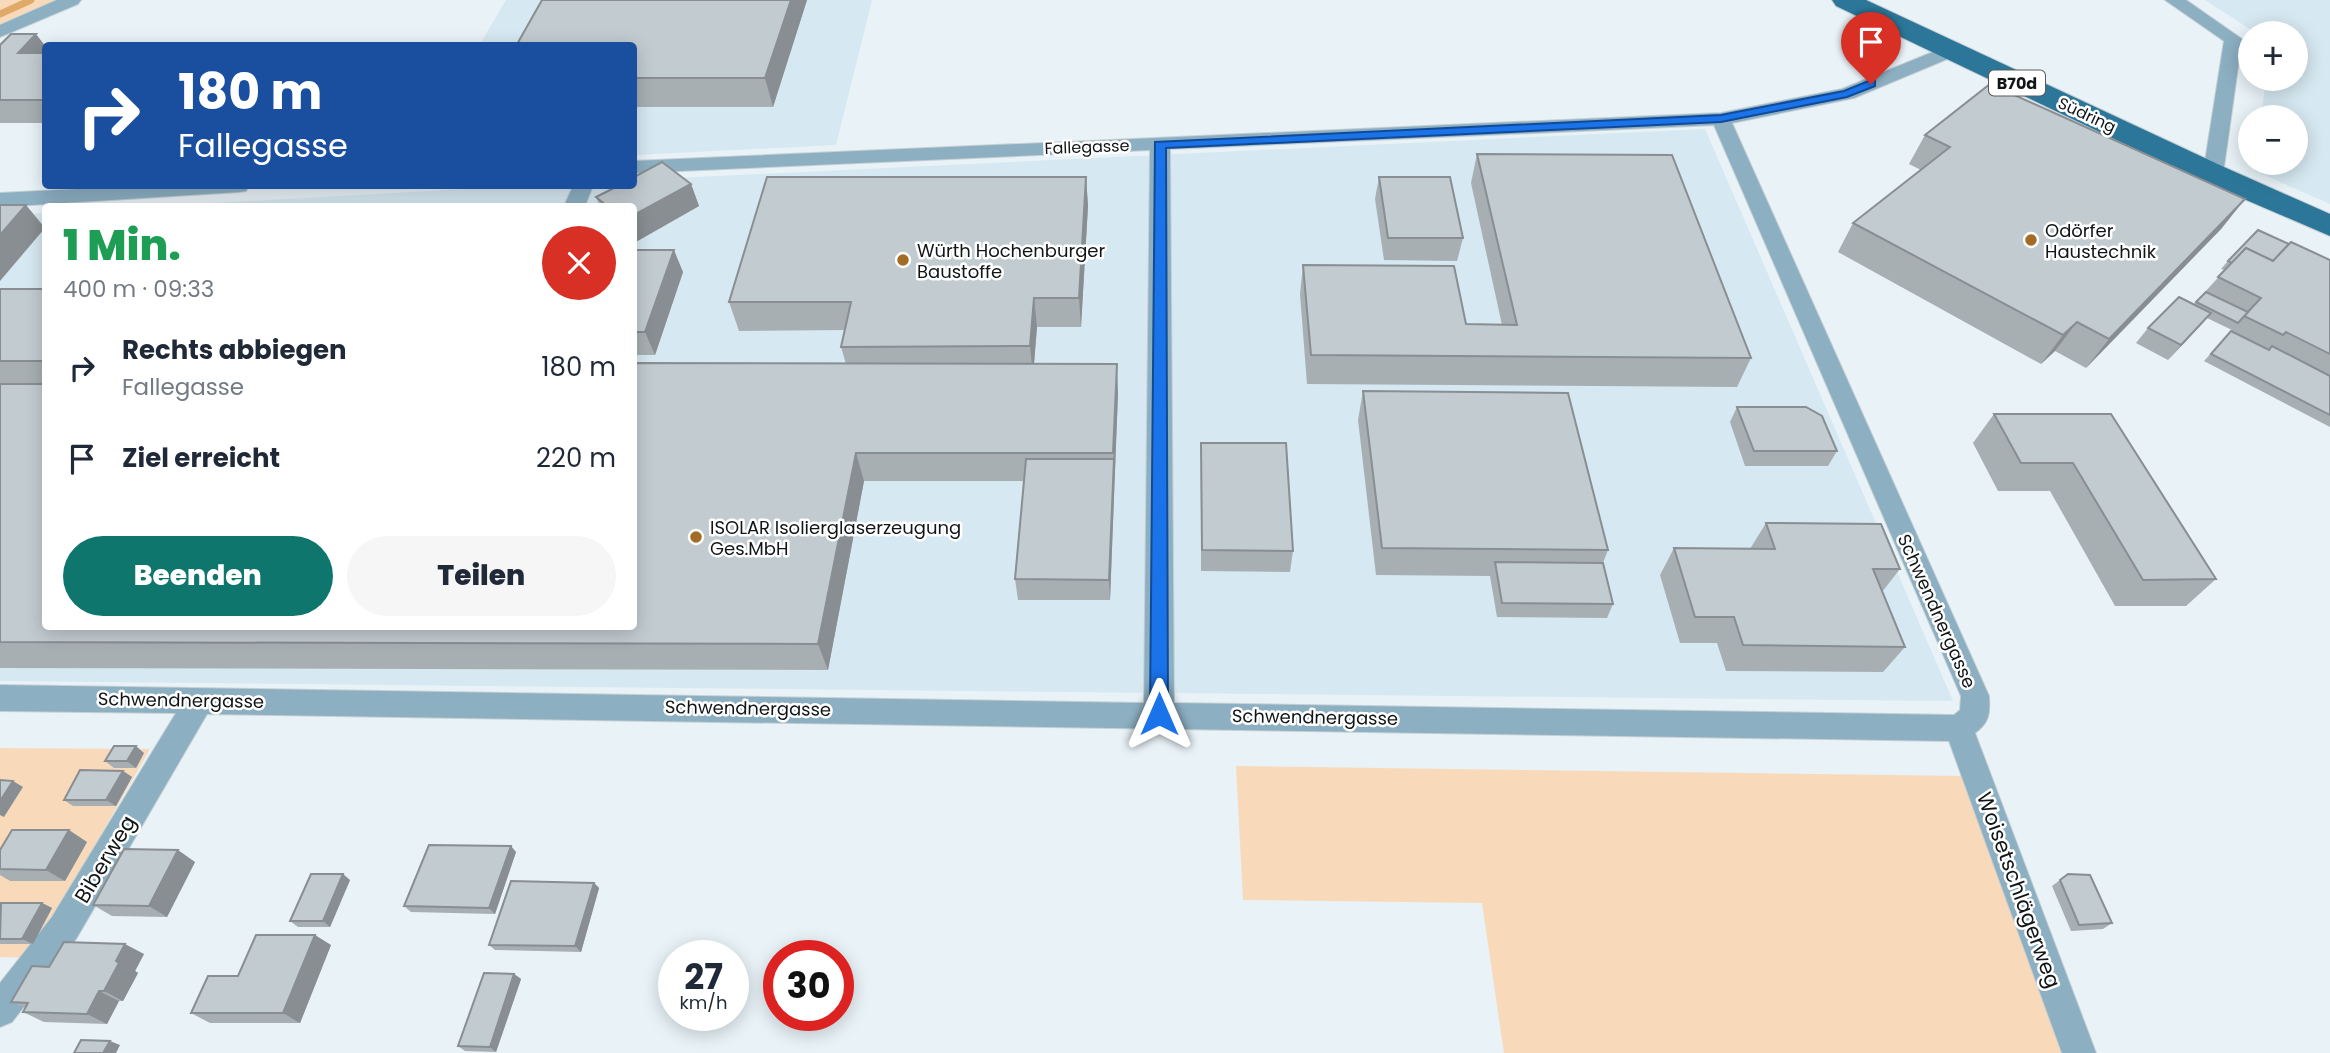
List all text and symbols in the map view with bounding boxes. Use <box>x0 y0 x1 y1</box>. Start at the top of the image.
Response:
pin <box>1841 12.0 1901 84</box>
map controls <box>2238 21 2308 175</box>
button: + <box>2238 21 2308 91</box>
icon: arrive <box>1852 23 1890 61</box>
text: 180 m <box>178 58 322 126</box>
icon: right <box>63 70 154 161</box>
road number: B70d <box>1989 71 2045 96</box>
street label: Südring <box>2054 92 2120 138</box>
button: − <box>2238 105 2308 175</box>
text: Fallegasse <box>178 123 348 168</box>
street label: Fallegasse <box>1044 134 1130 160</box>
text: 1 Min. <box>63 216 181 275</box>
place label: Odörfer Haustechnik <box>2045 218 2157 264</box>
button: close <box>542 226 616 300</box>
marker: Odörfer Haustechnik <box>2023 232 2039 248</box>
place label: Würth Hochenburger Baustoffe <box>917 238 1106 284</box>
marker: Würth Hochenburger Baustoffe <box>895 252 911 268</box>
text: 400 m · 09:33 <box>63 273 214 305</box>
text: Rechts abbiegen <box>122 332 347 368</box>
icon: right <box>63 349 101 387</box>
text: 180 m <box>541 349 616 385</box>
text: Fallegasse <box>122 371 244 403</box>
icon: arrive <box>63 440 101 478</box>
text: Ziel erreicht <box>122 440 280 476</box>
text: 220 m <box>536 440 616 476</box>
place label: ISOLAR Isolierglaserzeugung Ges.MbH <box>710 515 961 561</box>
marker: ISOLAR Isolierglaserzeugung Ges.MbH <box>688 529 704 545</box>
street label: Schwendnergasse <box>1892 530 1982 692</box>
button: Beenden <box>63 536 333 616</box>
button: Teilen <box>347 536 616 616</box>
position arrow <box>1122 677 1196 751</box>
street label: Schwendnergasse <box>98 686 264 714</box>
street label: Schwendnergasse <box>665 694 831 722</box>
street label: Schwendnergasse <box>1232 703 1398 731</box>
street label: Woisetschlägerweg <box>1970 788 2068 992</box>
street label: Biberweg <box>67 810 143 908</box>
speed limit sign: 30 <box>763 940 854 1031</box>
text: 27 <box>684 952 723 1001</box>
text: km/h <box>680 990 727 1015</box>

